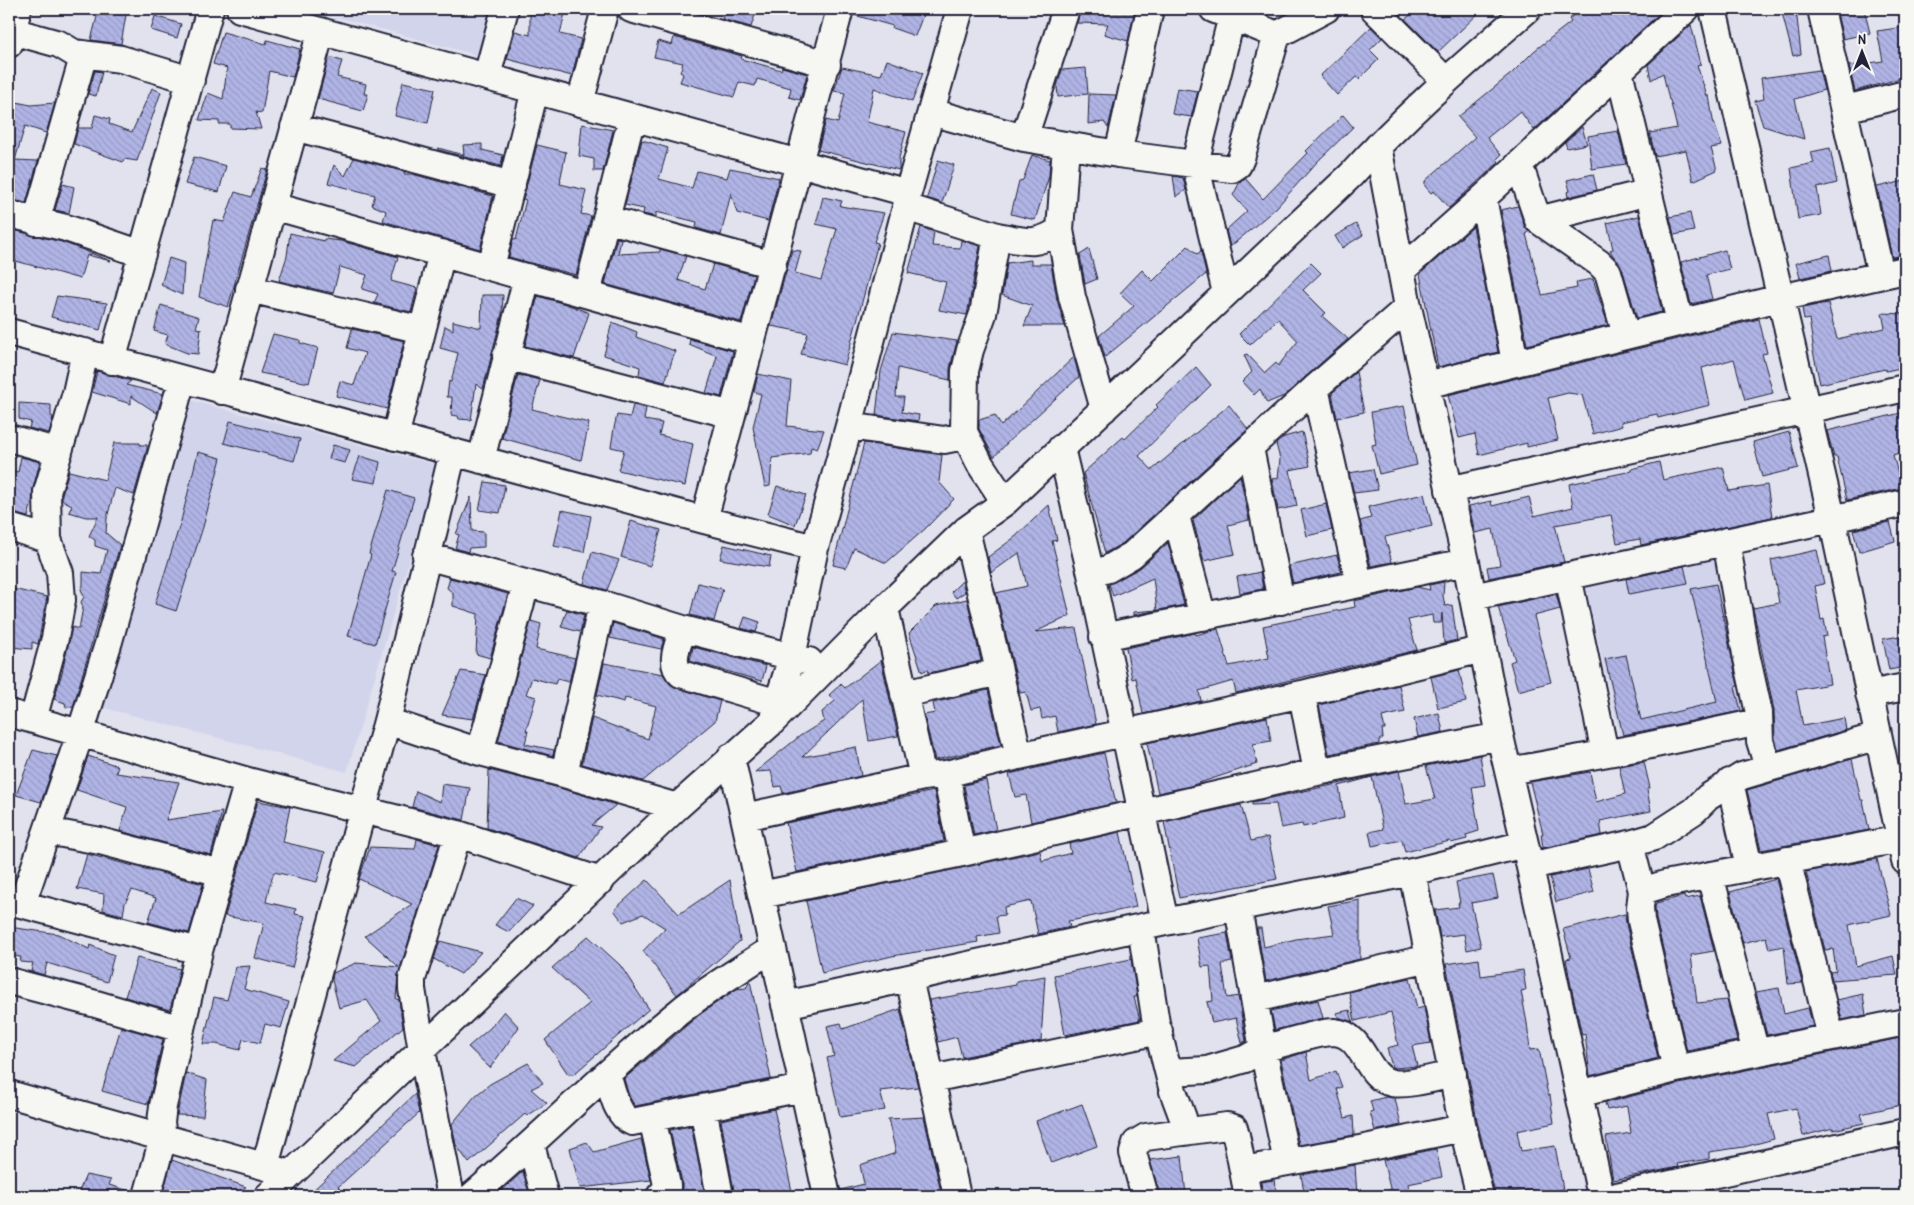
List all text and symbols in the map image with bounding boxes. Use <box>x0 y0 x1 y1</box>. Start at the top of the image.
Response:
north arrow <box>1836 28 1886 78</box>
text: N <box>1858 29 1866 48</box>

